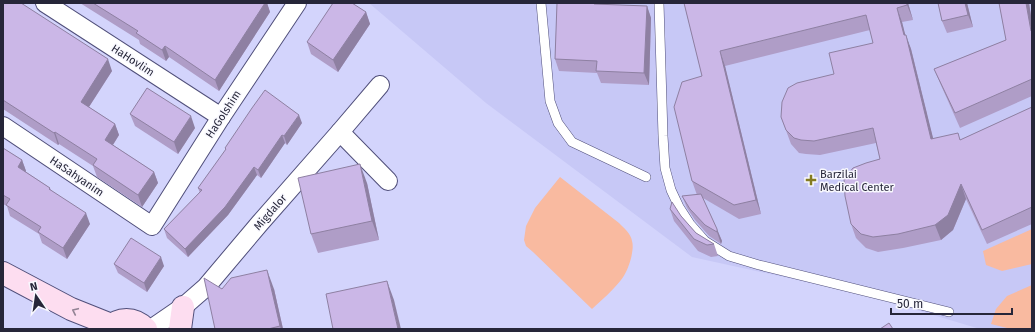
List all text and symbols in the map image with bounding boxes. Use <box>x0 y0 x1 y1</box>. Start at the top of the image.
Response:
street label: HaHovlim <box>109 42 157 79</box>
street label: HaGolshim <box>203 88 244 141</box>
street label: HaSahyanim <box>47 154 106 199</box>
place label: Barzilai Medical Center <box>820 168 895 194</box>
marker: Barzilai Medical Center <box>805 174 817 186</box>
street label: Migdalor <box>251 191 290 233</box>
north arrow <box>16 276 56 316</box>
text: N <box>29 280 39 294</box>
scale bar <box>891 290 1012 316</box>
text: 50 m <box>897 297 923 311</box>
one-way arrow <box>71 308 79 316</box>

